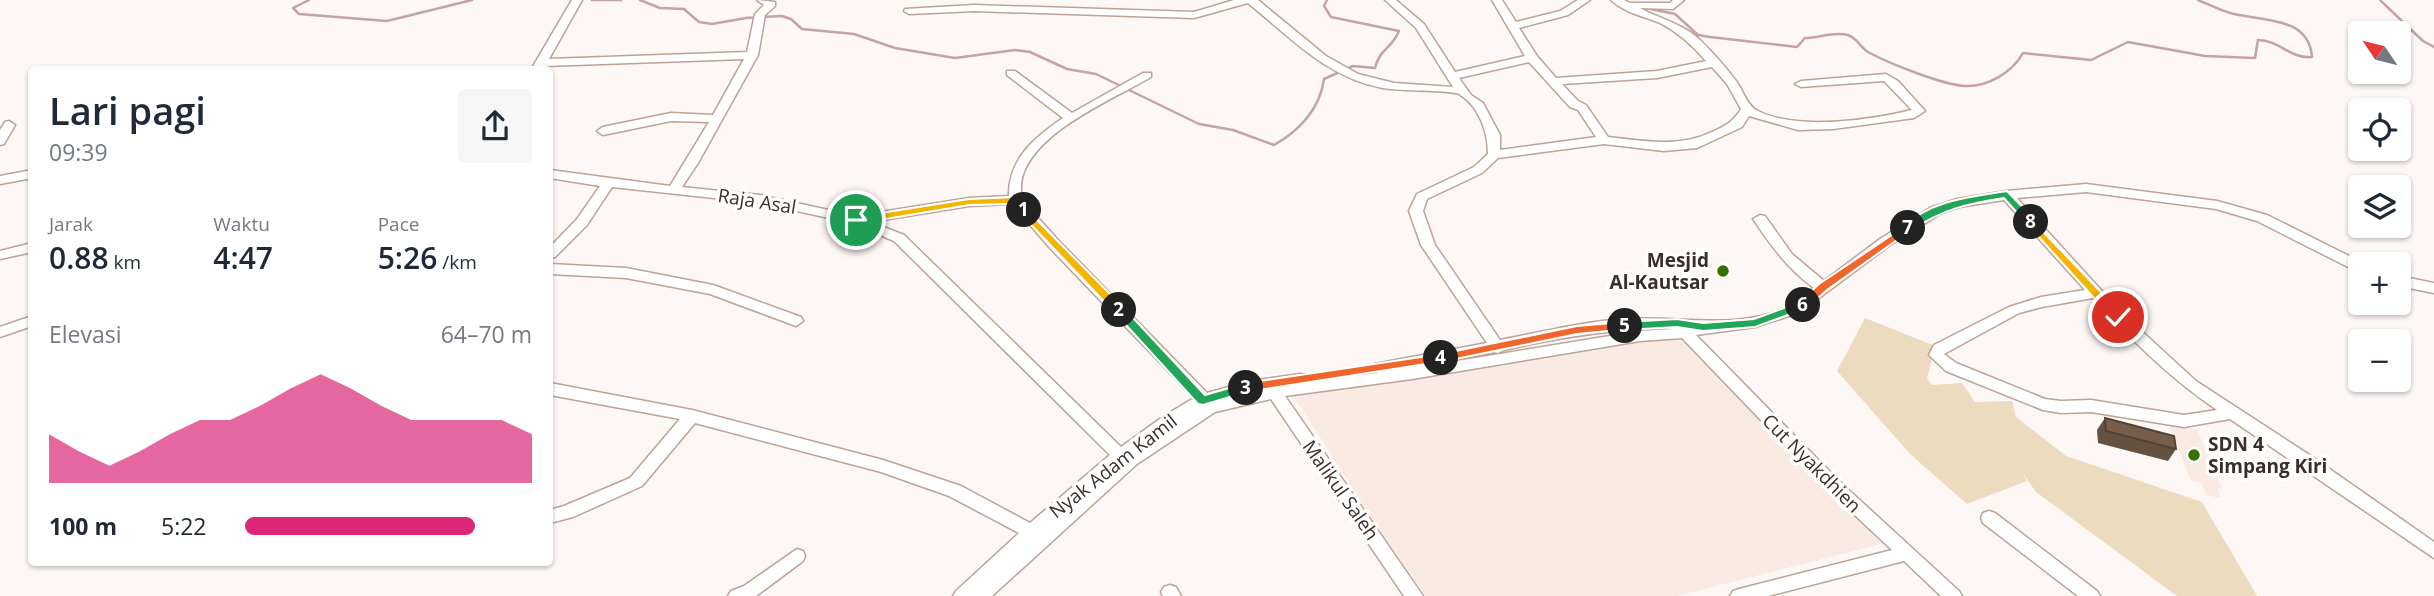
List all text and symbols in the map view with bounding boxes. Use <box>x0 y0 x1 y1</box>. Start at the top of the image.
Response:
north arrow <box>2348 21 2412 84</box>
map controls <box>2348 21 2411 392</box>
text: Lari pagi <box>49 84 206 136</box>
button: share <box>458 89 532 163</box>
button: locate <box>2348 98 2411 161</box>
text: 09:39 <box>49 136 108 168</box>
button: layers <box>2348 175 2411 238</box>
street label: Raja Asal <box>716 182 798 220</box>
pin <box>826 190 886 250</box>
pin: 1 <box>1006 192 1042 228</box>
text: 1 <box>1018 196 1029 222</box>
icon: arrive <box>837 201 875 239</box>
pin: 8 <box>2014 204 2048 240</box>
text: 8 <box>2025 208 2036 234</box>
pin: 7 <box>1890 210 1926 246</box>
text: Jarak <box>49 211 93 237</box>
text: Waktu <box>213 211 270 237</box>
text: Pace <box>378 211 419 237</box>
text: 7 <box>1902 214 1913 240</box>
text: 0.88 <box>49 237 109 278</box>
text: 4:47 <box>213 237 273 278</box>
text: 5:26 <box>378 237 437 278</box>
place label: Mesjid Al-Kautsar <box>1610 247 1709 295</box>
text: km <box>109 249 141 275</box>
text: /km <box>437 249 477 275</box>
button: + <box>2348 252 2411 315</box>
marker: Mesjid Al-Kautsar <box>1715 263 1731 279</box>
pin <box>2088 287 2148 347</box>
pin: 6 <box>1786 288 1820 322</box>
text: 6 <box>1797 291 1808 317</box>
pin: 2 <box>1102 292 1136 328</box>
text: 2 <box>1113 296 1124 322</box>
icon: check <box>2099 298 2137 336</box>
pin: 5 <box>1608 308 1642 344</box>
text: 5 <box>1619 312 1630 338</box>
text: Elevasi <box>49 318 122 350</box>
text: 64–70 m <box>441 318 532 350</box>
button: − <box>2348 329 2411 392</box>
pin: 4 <box>1424 340 1458 376</box>
text: 4 <box>1435 344 1446 370</box>
pin: 3 <box>1228 370 1264 406</box>
text: 3 <box>1240 374 1251 400</box>
street label: Nyak Adam Kamil <box>1044 408 1182 524</box>
street label: Cut Nyakdhien <box>1757 408 1867 518</box>
place label: SDN 4 Simpang Kiri <box>2208 431 2327 479</box>
street label: Malikul Saleh <box>1297 435 1385 545</box>
marker: SDN 4 Simpang Kiri <box>2186 447 2202 463</box>
text: 100 m <box>49 510 117 542</box>
text: 5:22 <box>161 510 207 542</box>

